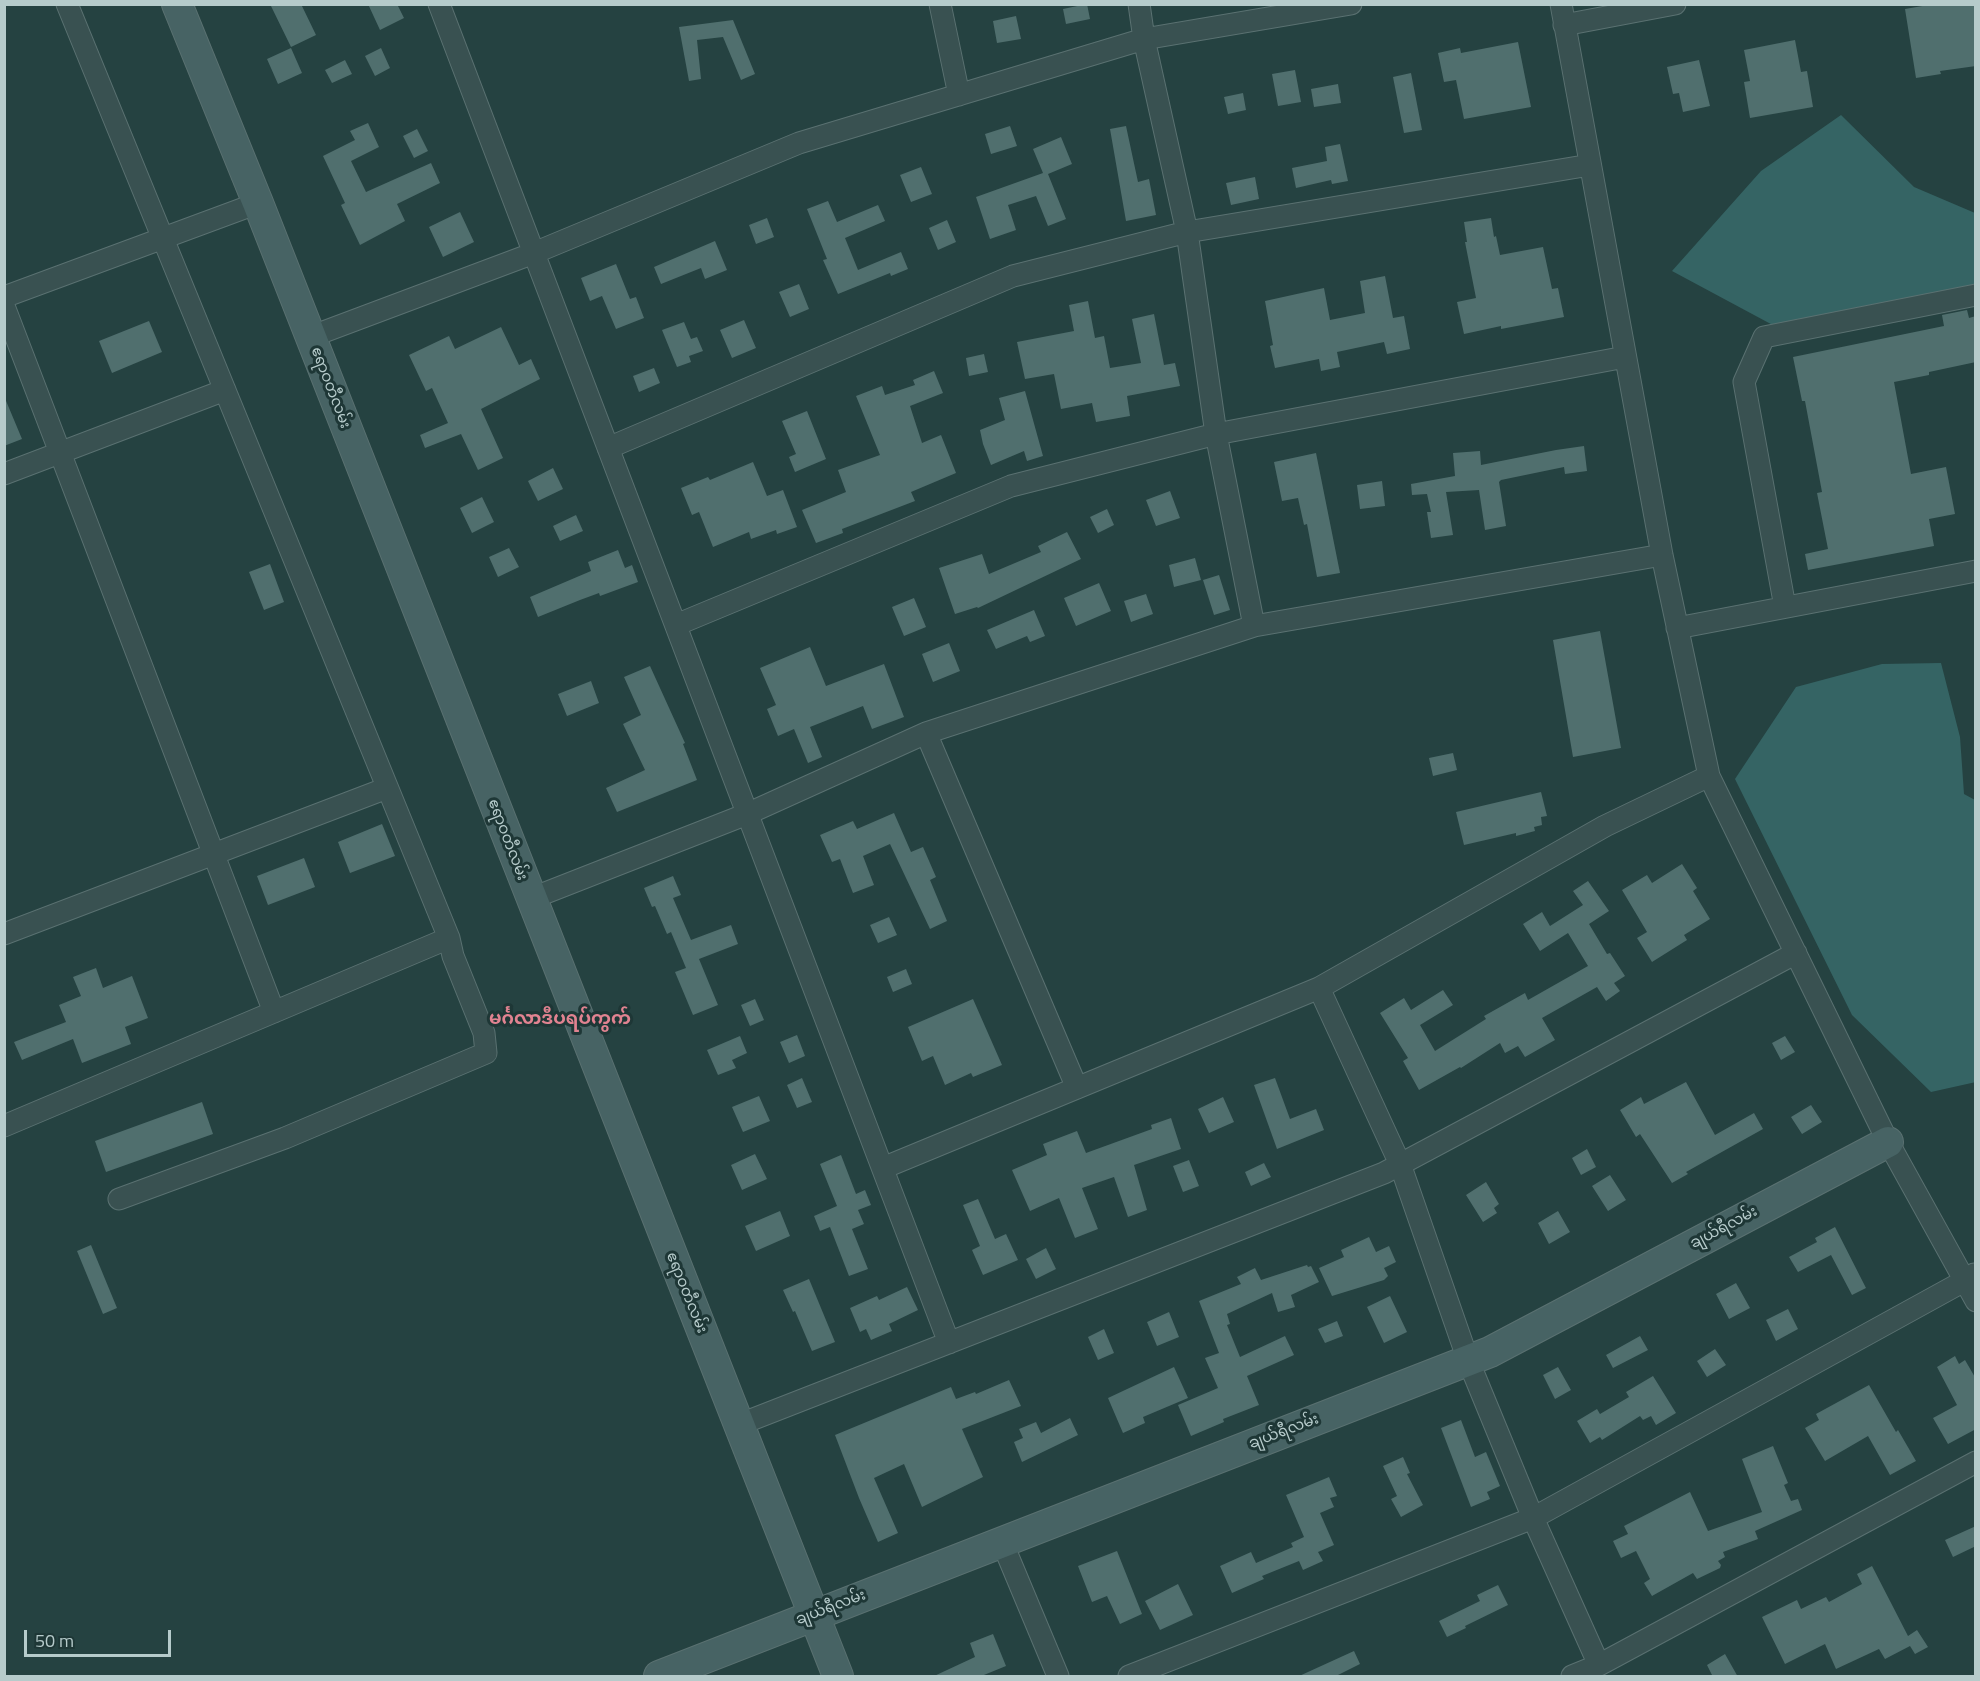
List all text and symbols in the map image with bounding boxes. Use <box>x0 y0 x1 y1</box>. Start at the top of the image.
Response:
street label: ဧရာဝတီလမ်း <box>306 345 354 431</box>
street label: ဧရာဝတီလမ်း <box>483 797 531 883</box>
district label: မင်္ဂလာဒီပရပ်ကွက် <box>489 1009 631 1031</box>
street label: ချယ်ရီလမ်း <box>1687 1203 1761 1253</box>
street label: ဧရာဝတီလမ်း <box>662 1250 710 1336</box>
street label: ချယ်ရီလမ်း <box>1246 1410 1322 1454</box>
street label: ချယ်ရီလမ်း <box>793 1586 869 1630</box>
scale bar <box>27 1618 174 1656</box>
text: 50 m <box>35 1627 74 1654</box>

